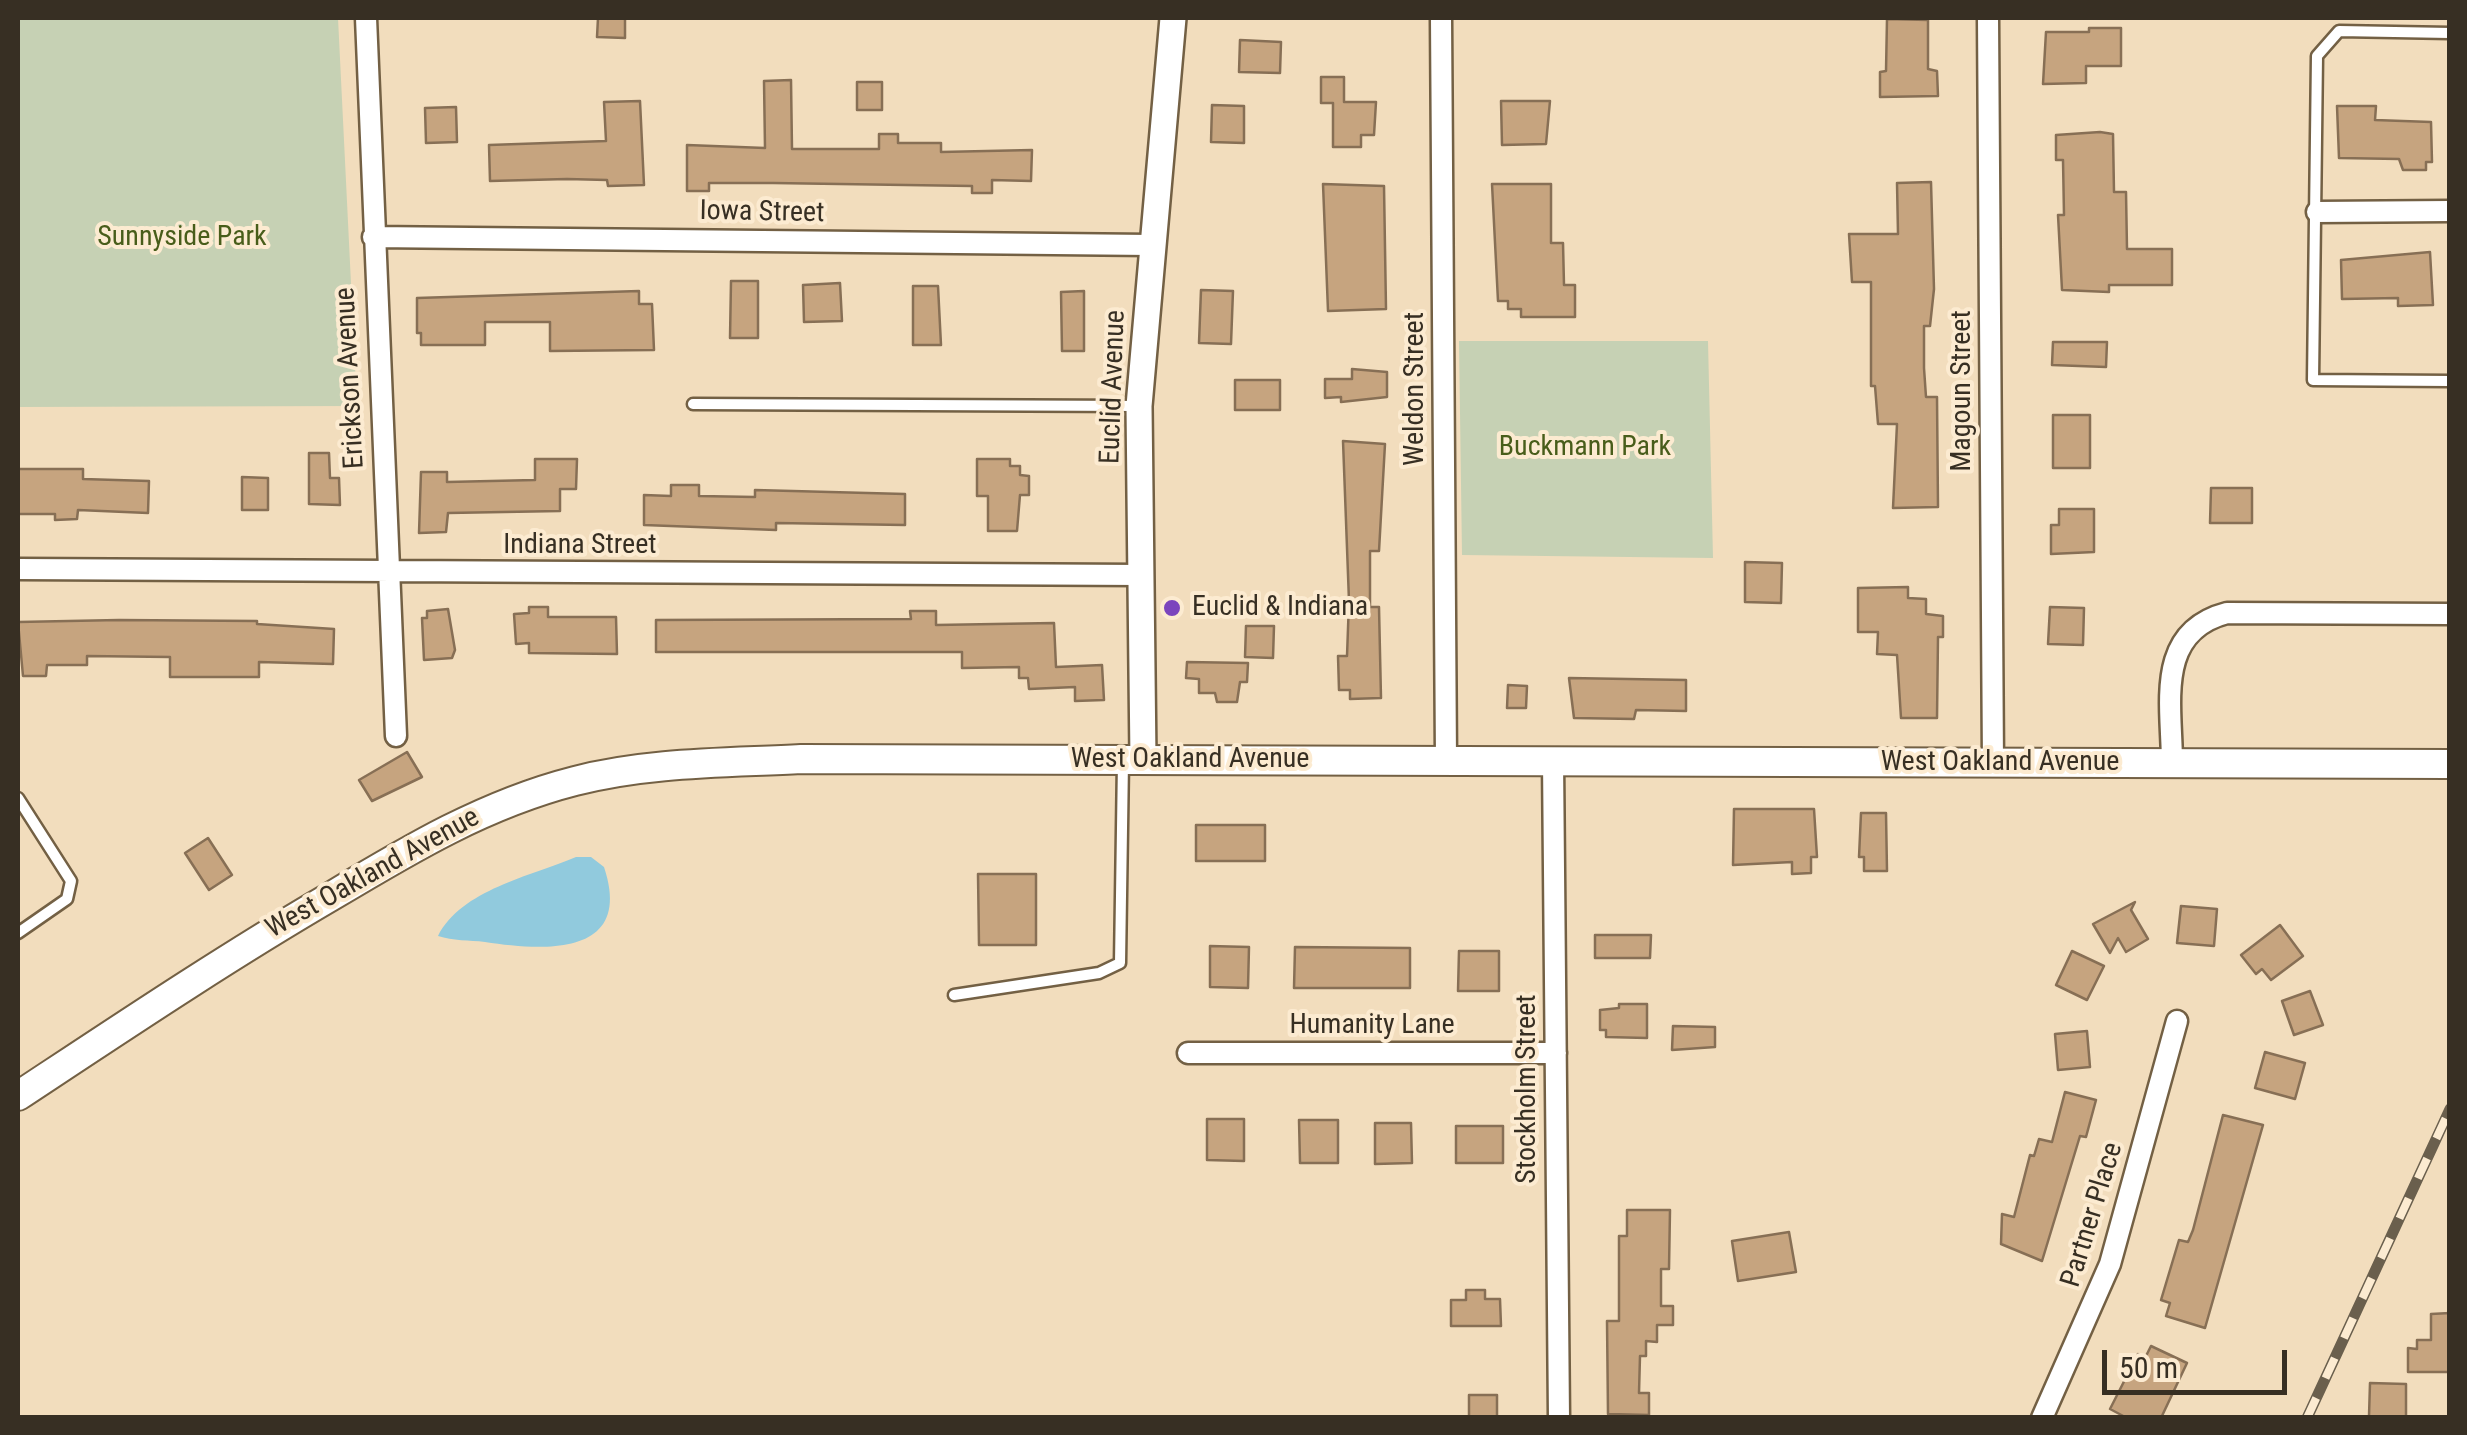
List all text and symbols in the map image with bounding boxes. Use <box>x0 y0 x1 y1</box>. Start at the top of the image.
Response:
street label: Iowa Street <box>699 195 825 231</box>
park label: Sunnyside Park <box>97 221 267 255</box>
street label: Erickson Avenue <box>329 286 373 470</box>
street label: Euclid Avenue <box>1095 309 1133 465</box>
street label: Magoun Street <box>1946 310 1980 472</box>
street label: Weldon Street <box>1399 312 1433 466</box>
park label: Buckmann Park <box>1499 431 1671 465</box>
street label: Indiana Street <box>503 529 657 563</box>
place label: Euclid & Indiana <box>1192 591 1368 625</box>
marker: Euclid & Indiana <box>1161 597 1183 619</box>
street label: West Oakland Avenue <box>1071 743 1309 777</box>
street label: West Oakland Avenue <box>1881 746 2119 780</box>
street label: West Oakland Avenue <box>260 801 486 947</box>
street label: Stockholm Street <box>1511 994 1545 1184</box>
street label: Humanity Lane <box>1289 1009 1455 1043</box>
street label: Partner Place <box>2055 1139 2131 1291</box>
scale bar <box>2107 1330 2292 1392</box>
text: 50 m <box>2119 1350 2178 1385</box>

